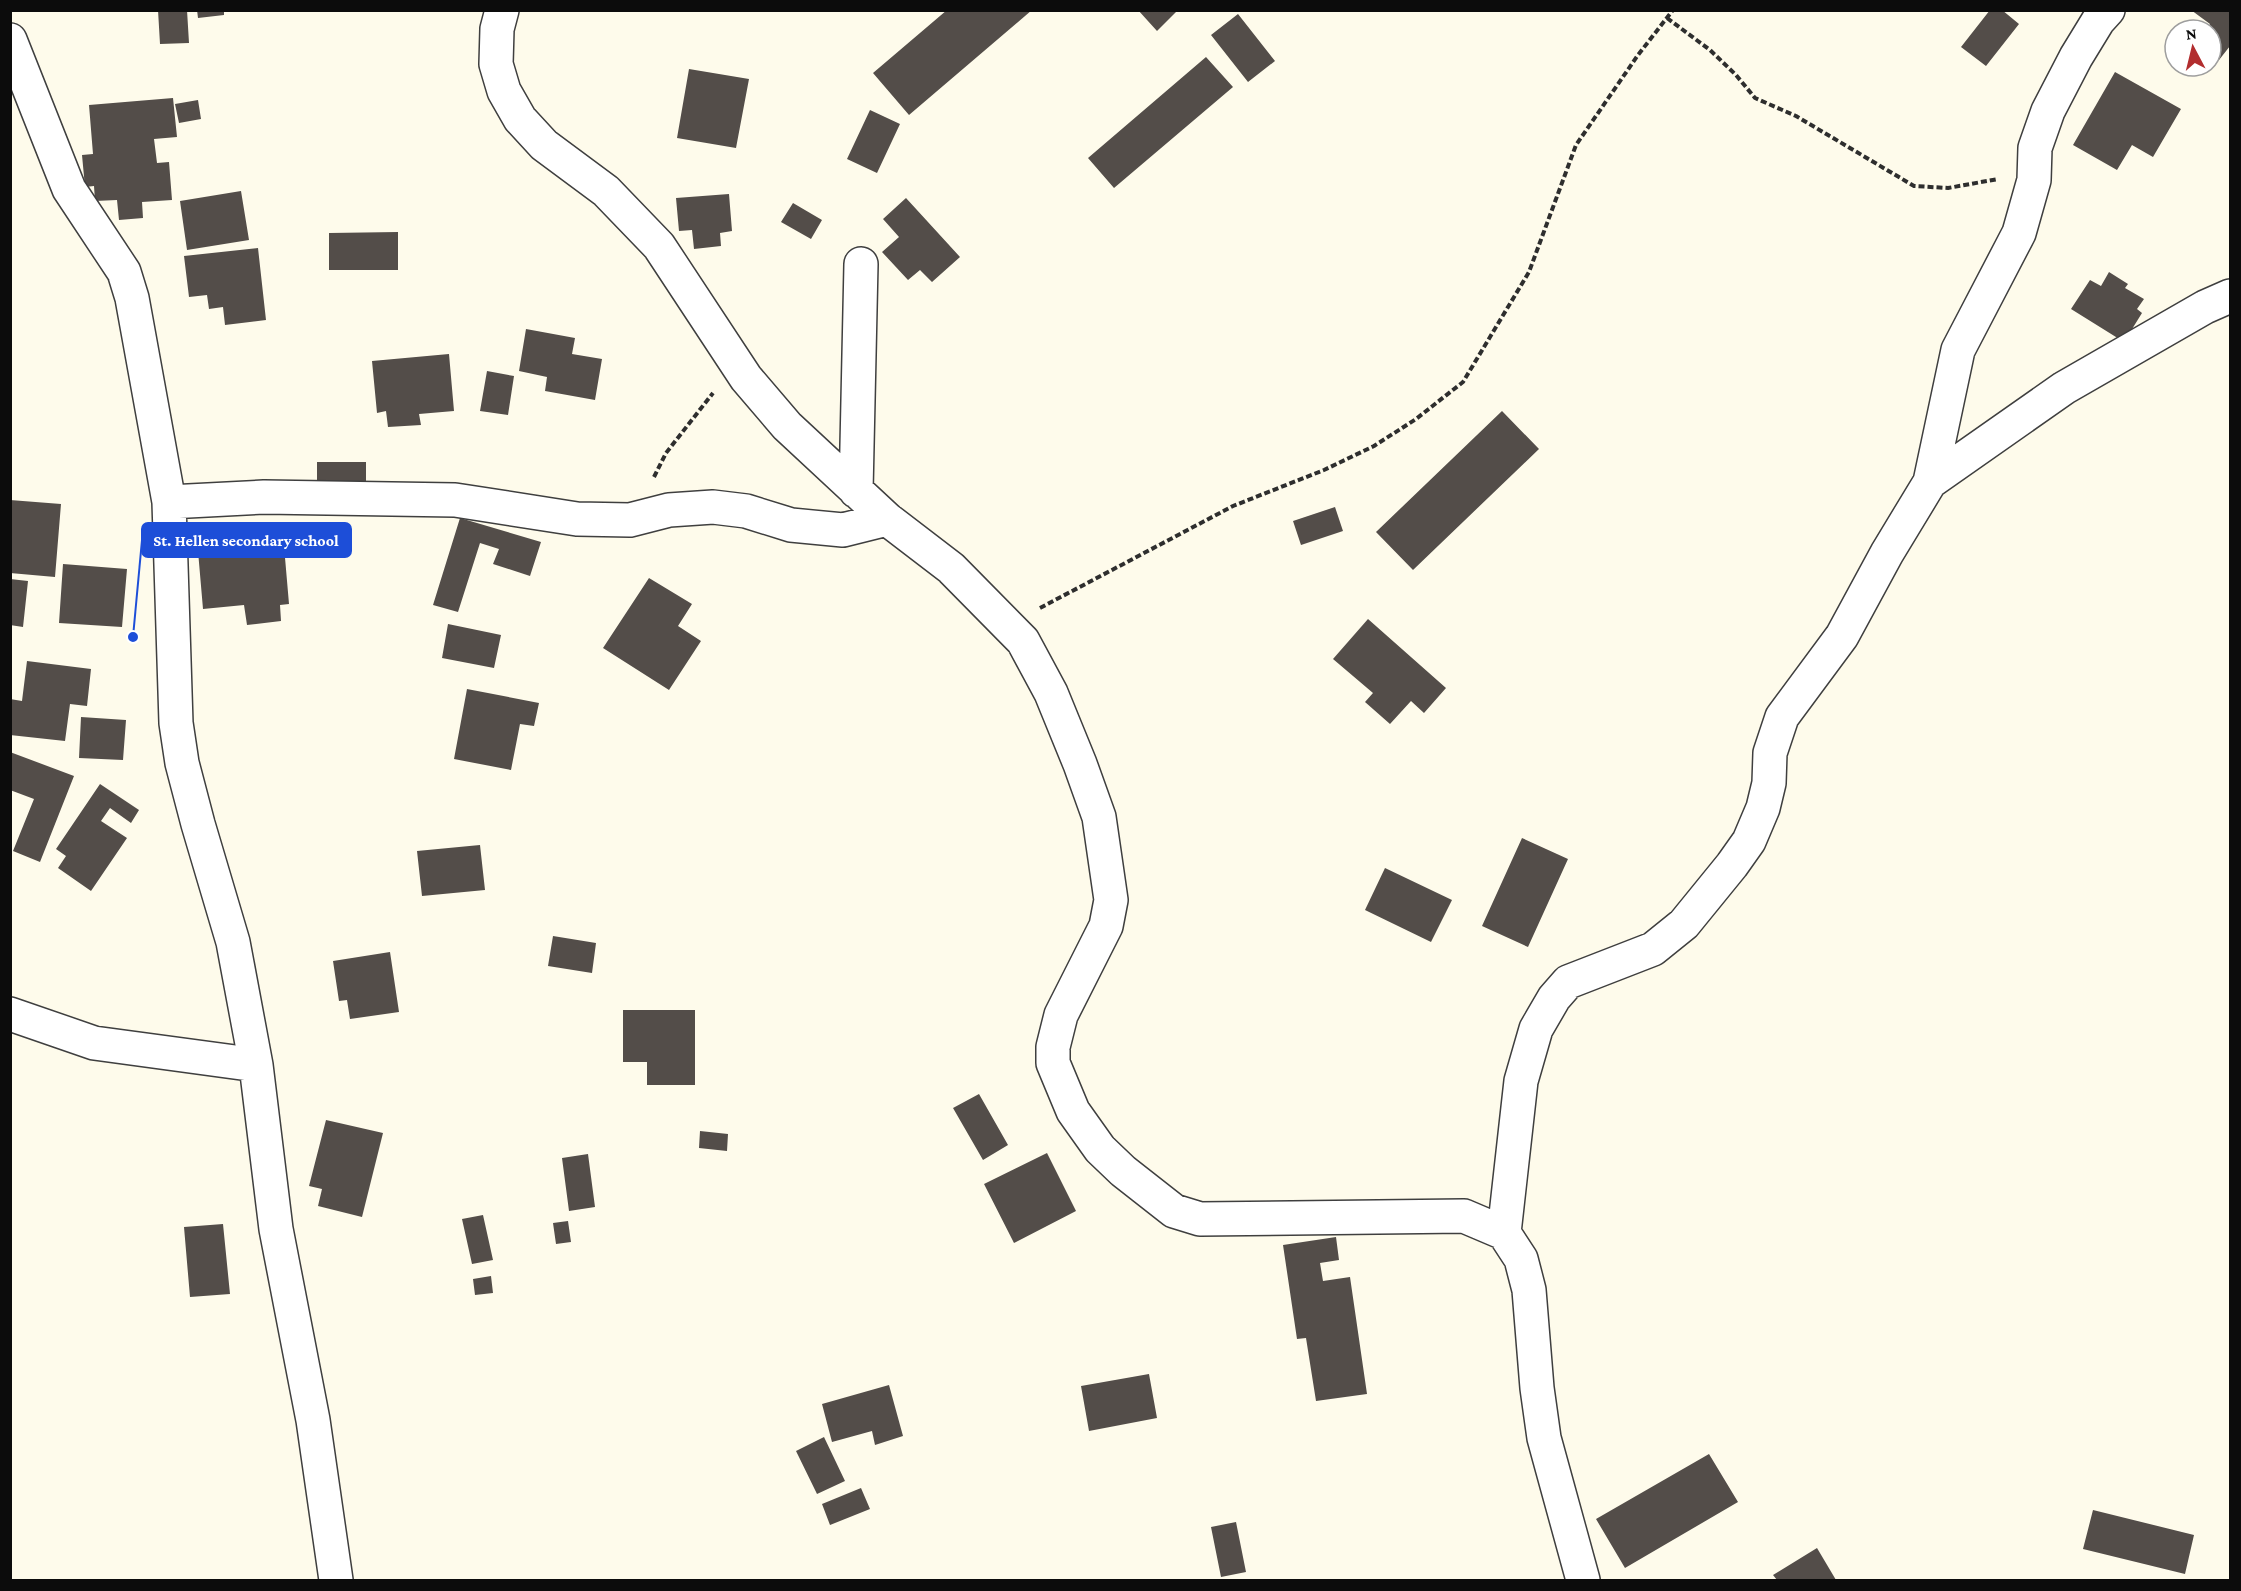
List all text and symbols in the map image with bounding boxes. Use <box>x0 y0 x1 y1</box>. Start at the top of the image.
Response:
north arrow <box>2163 18 2223 78</box>
text: N <box>2185 24 2198 43</box>
callout: St. Hellen secondary school <box>142 523 351 557</box>
text: St. Hellen secondary school <box>153 532 339 549</box>

